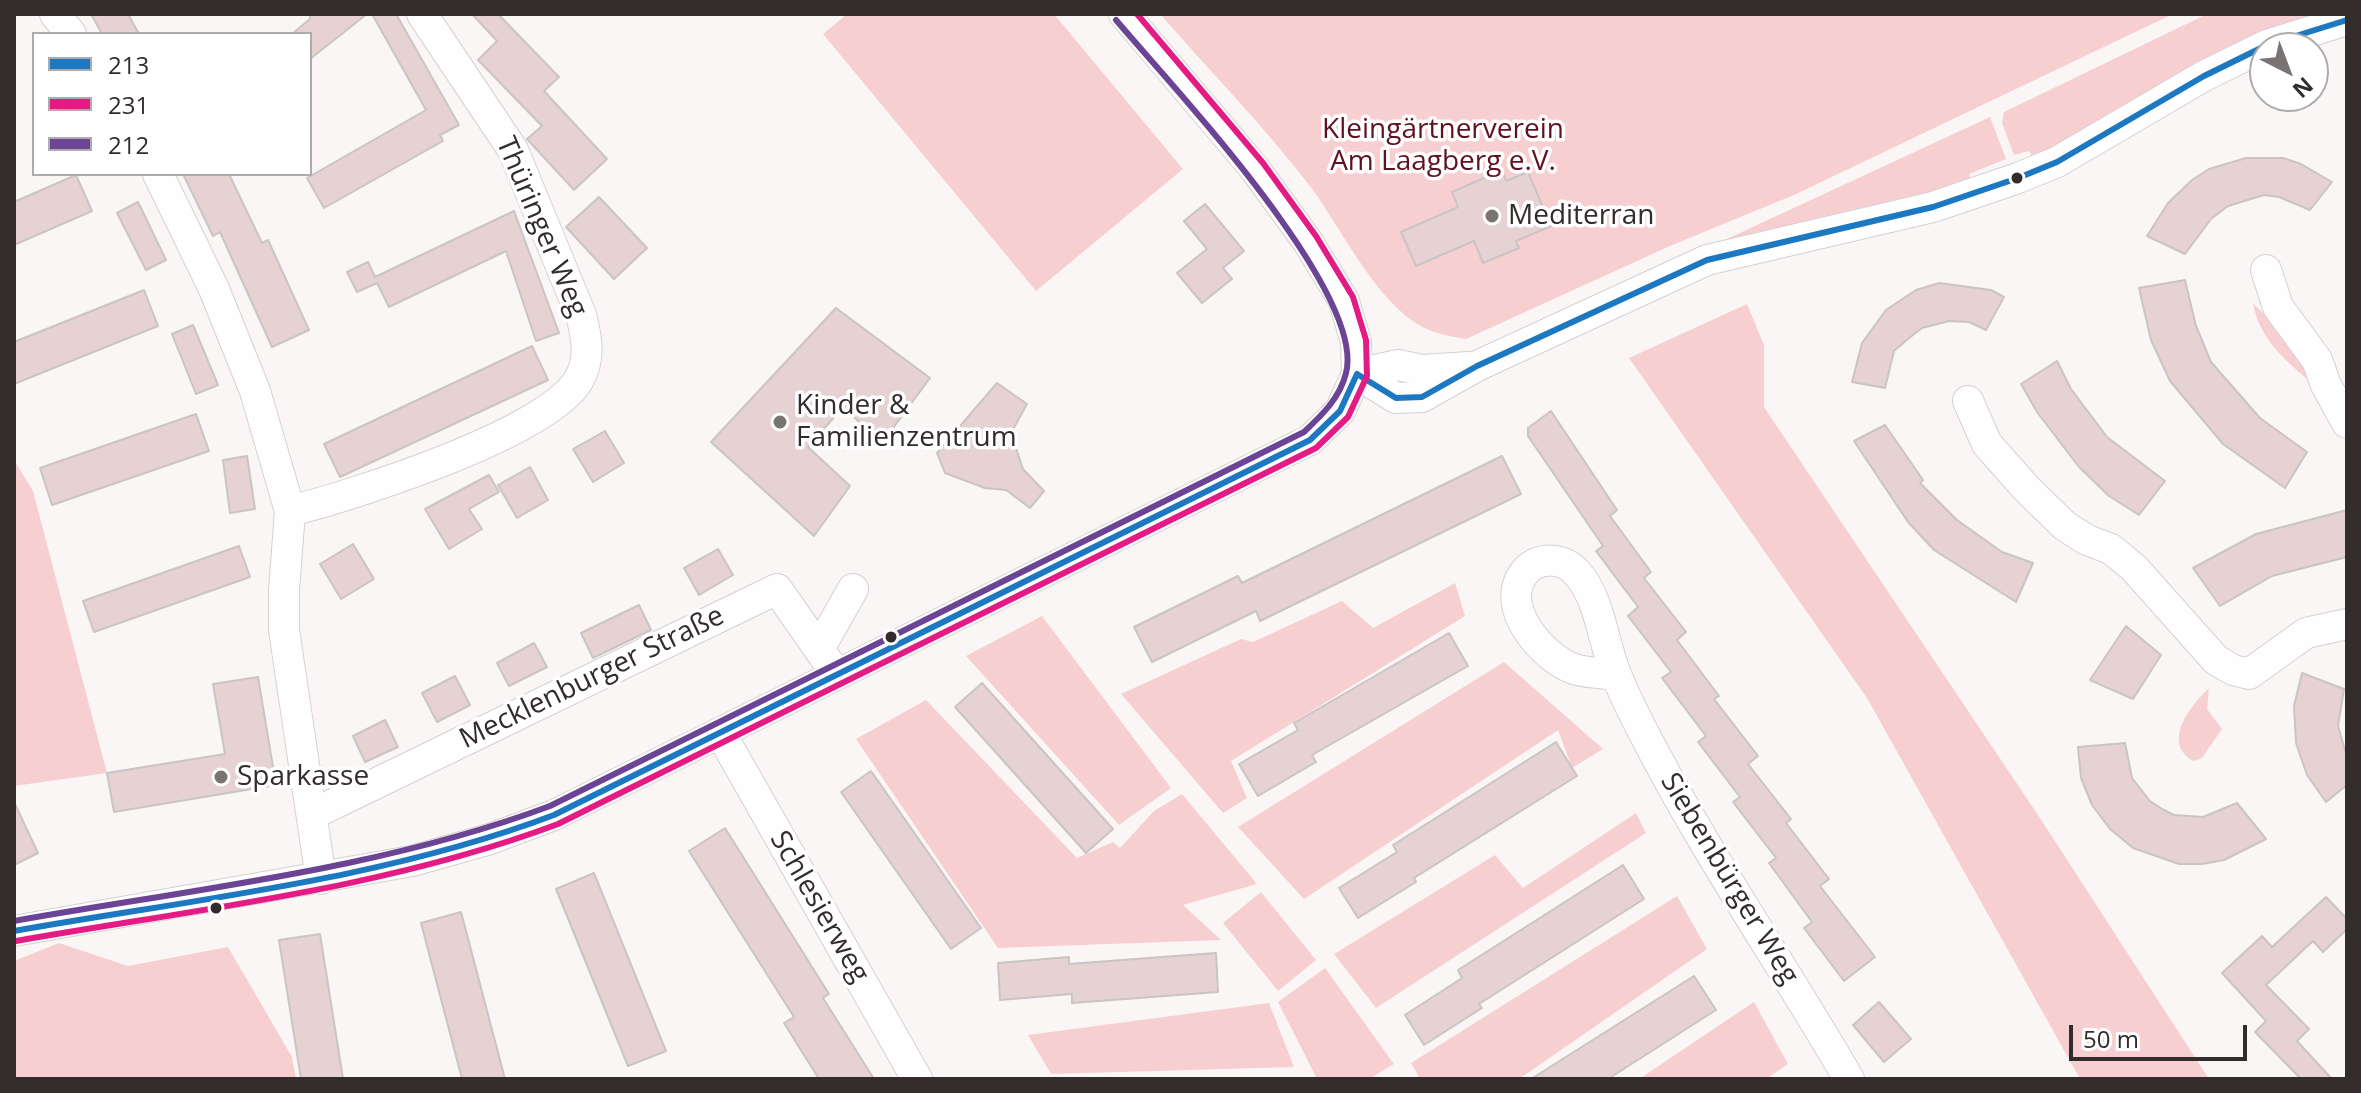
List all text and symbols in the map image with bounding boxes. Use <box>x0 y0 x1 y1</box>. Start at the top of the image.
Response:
legend <box>32 32 312 176</box>
north arrow <box>2249 32 2329 112</box>
text: 213 <box>108 48 149 81</box>
text: N <box>2287 71 2320 105</box>
text: 231 <box>108 88 149 121</box>
park label: Kleingärtnerverein Am Laagberg e.V. <box>1322 113 1564 179</box>
text: 212 <box>108 128 149 161</box>
street label: Thüringer Weg <box>488 132 594 322</box>
unlabelled marker <box>2009 170 2025 186</box>
place label: Mediterran <box>1508 199 1654 233</box>
marker: Mediterran <box>1483 207 1501 225</box>
place label: Kinder & Familienzentrum <box>796 389 1017 455</box>
marker: Kinder & Familienzentrum <box>771 413 789 431</box>
street label: Mecklenburger Straße <box>454 599 730 757</box>
unlabelled marker <box>883 629 899 645</box>
place label: Sparkasse <box>237 760 369 794</box>
street label: Siebenbürger Weg <box>1653 767 1805 991</box>
marker: Sparkasse <box>212 768 230 786</box>
street label: Schlesierweg <box>762 825 876 989</box>
unlabelled marker <box>208 900 224 916</box>
scale bar <box>2073 1009 2251 1059</box>
text: 50 m <box>2083 1022 2139 1055</box>

